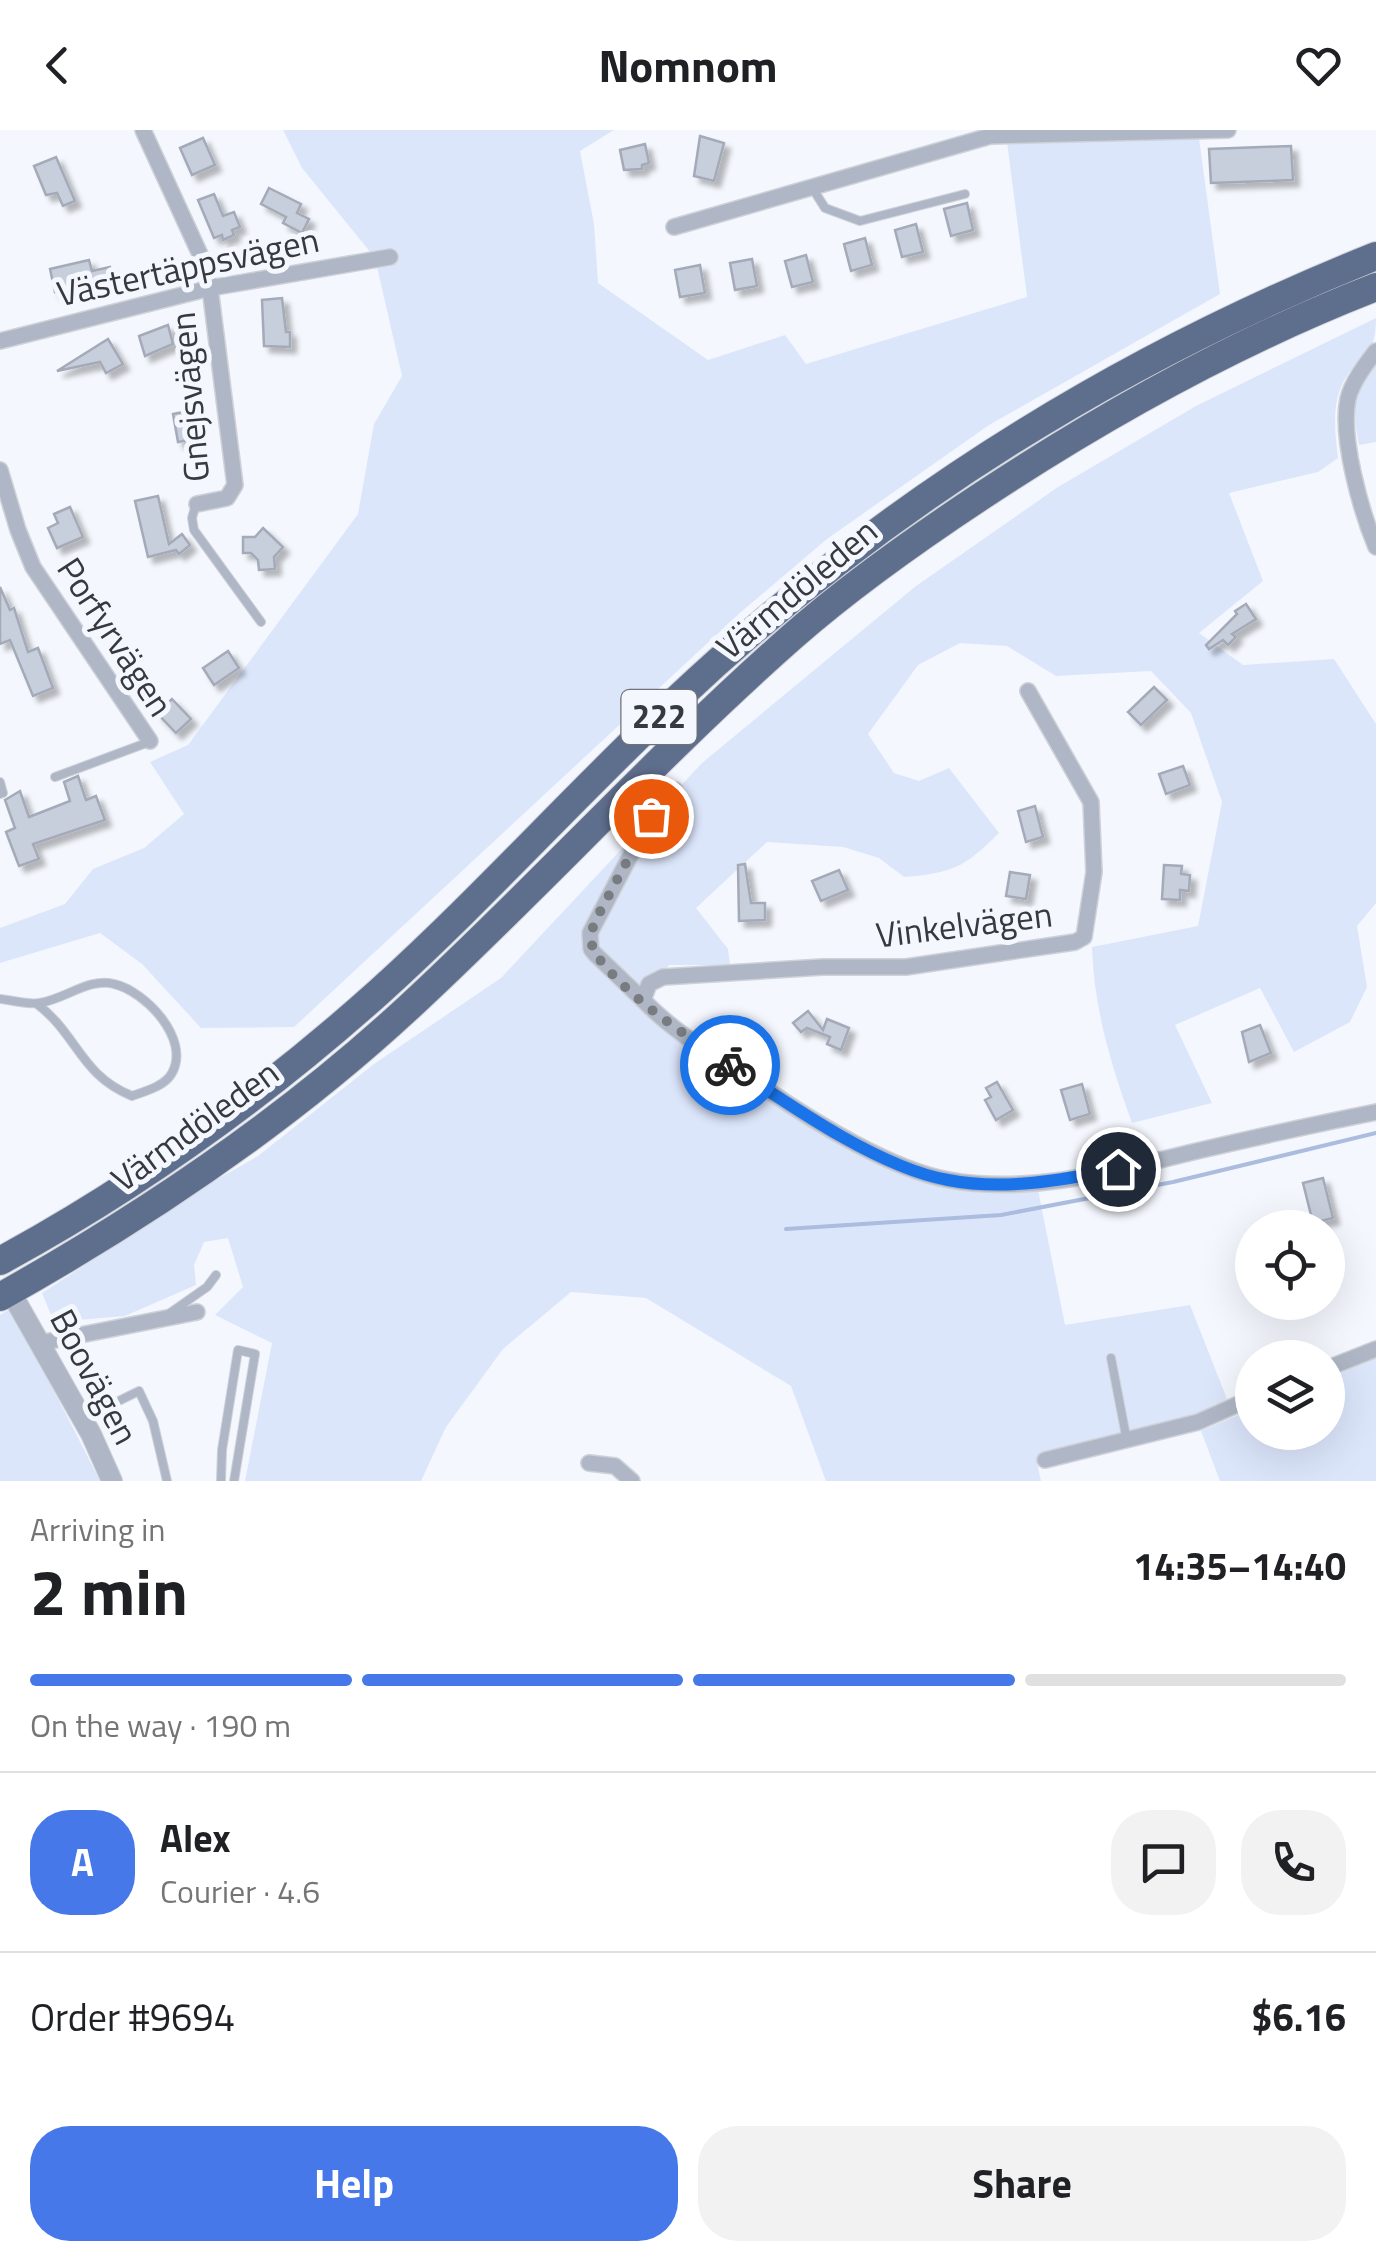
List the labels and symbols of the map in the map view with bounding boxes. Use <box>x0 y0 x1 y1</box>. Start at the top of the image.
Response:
street label: Västertäppsvägen <box>52 212 324 320</box>
street label: Gnejsvägen <box>155 310 223 484</box>
street label: Värmdöleden <box>704 505 889 672</box>
street label: Porfyrvägen <box>44 546 188 727</box>
road number: 222 <box>622 690 696 744</box>
pin <box>609 774 694 859</box>
street label: Vinkelvägen <box>873 886 1055 962</box>
courier <box>680 1015 780 1115</box>
street label: Värmdöleden <box>99 1046 290 1205</box>
pin <box>1076 1127 1161 1212</box>
street label: Boovägen <box>37 1299 153 1454</box>

